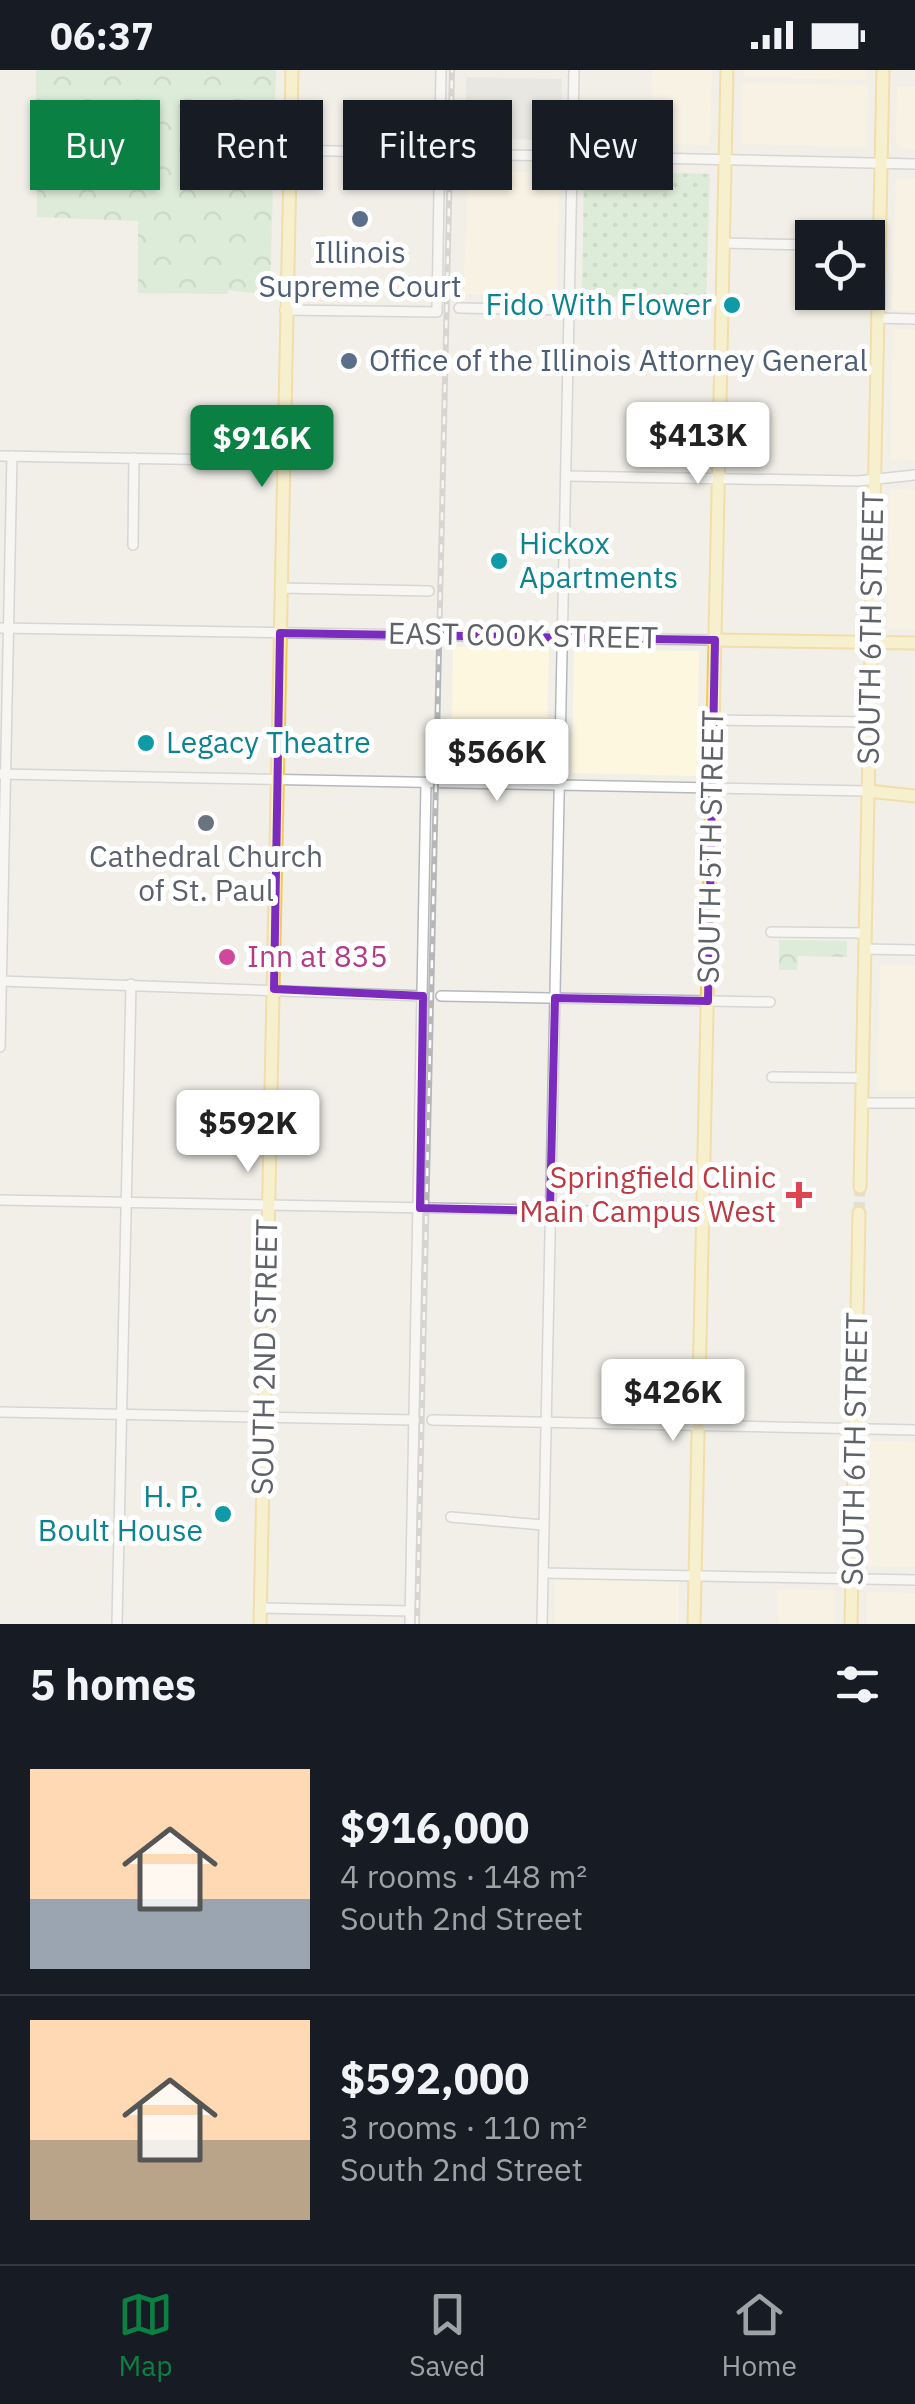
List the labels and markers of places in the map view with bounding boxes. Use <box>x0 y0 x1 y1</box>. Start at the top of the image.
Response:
marker: Illinois Supreme Court <box>349 208 371 230</box>
place label: Illinois Supreme Court <box>258 232 462 305</box>
place label: Fido With Flower <box>486 284 712 323</box>
marker: Fido With Flower <box>721 294 743 316</box>
place label: Office of the Illinois Attorney General <box>369 340 868 379</box>
marker: Office of the Illinois Attorney General <box>338 350 360 372</box>
pin: $413K <box>628 402 768 487</box>
pin: $916K <box>192 405 332 490</box>
place label: Hickox Apartments <box>519 523 678 596</box>
marker: Hickox Apartments <box>488 550 510 572</box>
pin: $566K <box>427 719 567 804</box>
place label: Legacy Theatre <box>166 722 371 761</box>
marker: Legacy Theatre <box>135 732 157 754</box>
marker: Cathedral Church of St. Paul <box>195 812 217 834</box>
place label: Cathedral Church of St. Paul <box>89 836 323 909</box>
place label: Inn at 835 <box>247 936 388 975</box>
marker: Inn at 835 <box>216 946 238 968</box>
pin: $592K <box>178 1090 318 1175</box>
place label: Springfield Clinic Main Campus West <box>519 1157 776 1230</box>
marker: Springfield Clinic Main Campus West <box>786 1182 812 1208</box>
pin: $426K <box>603 1359 743 1444</box>
place label: H. P. Boult House <box>38 1476 203 1549</box>
marker: H. P. Boult House <box>212 1503 234 1525</box>

